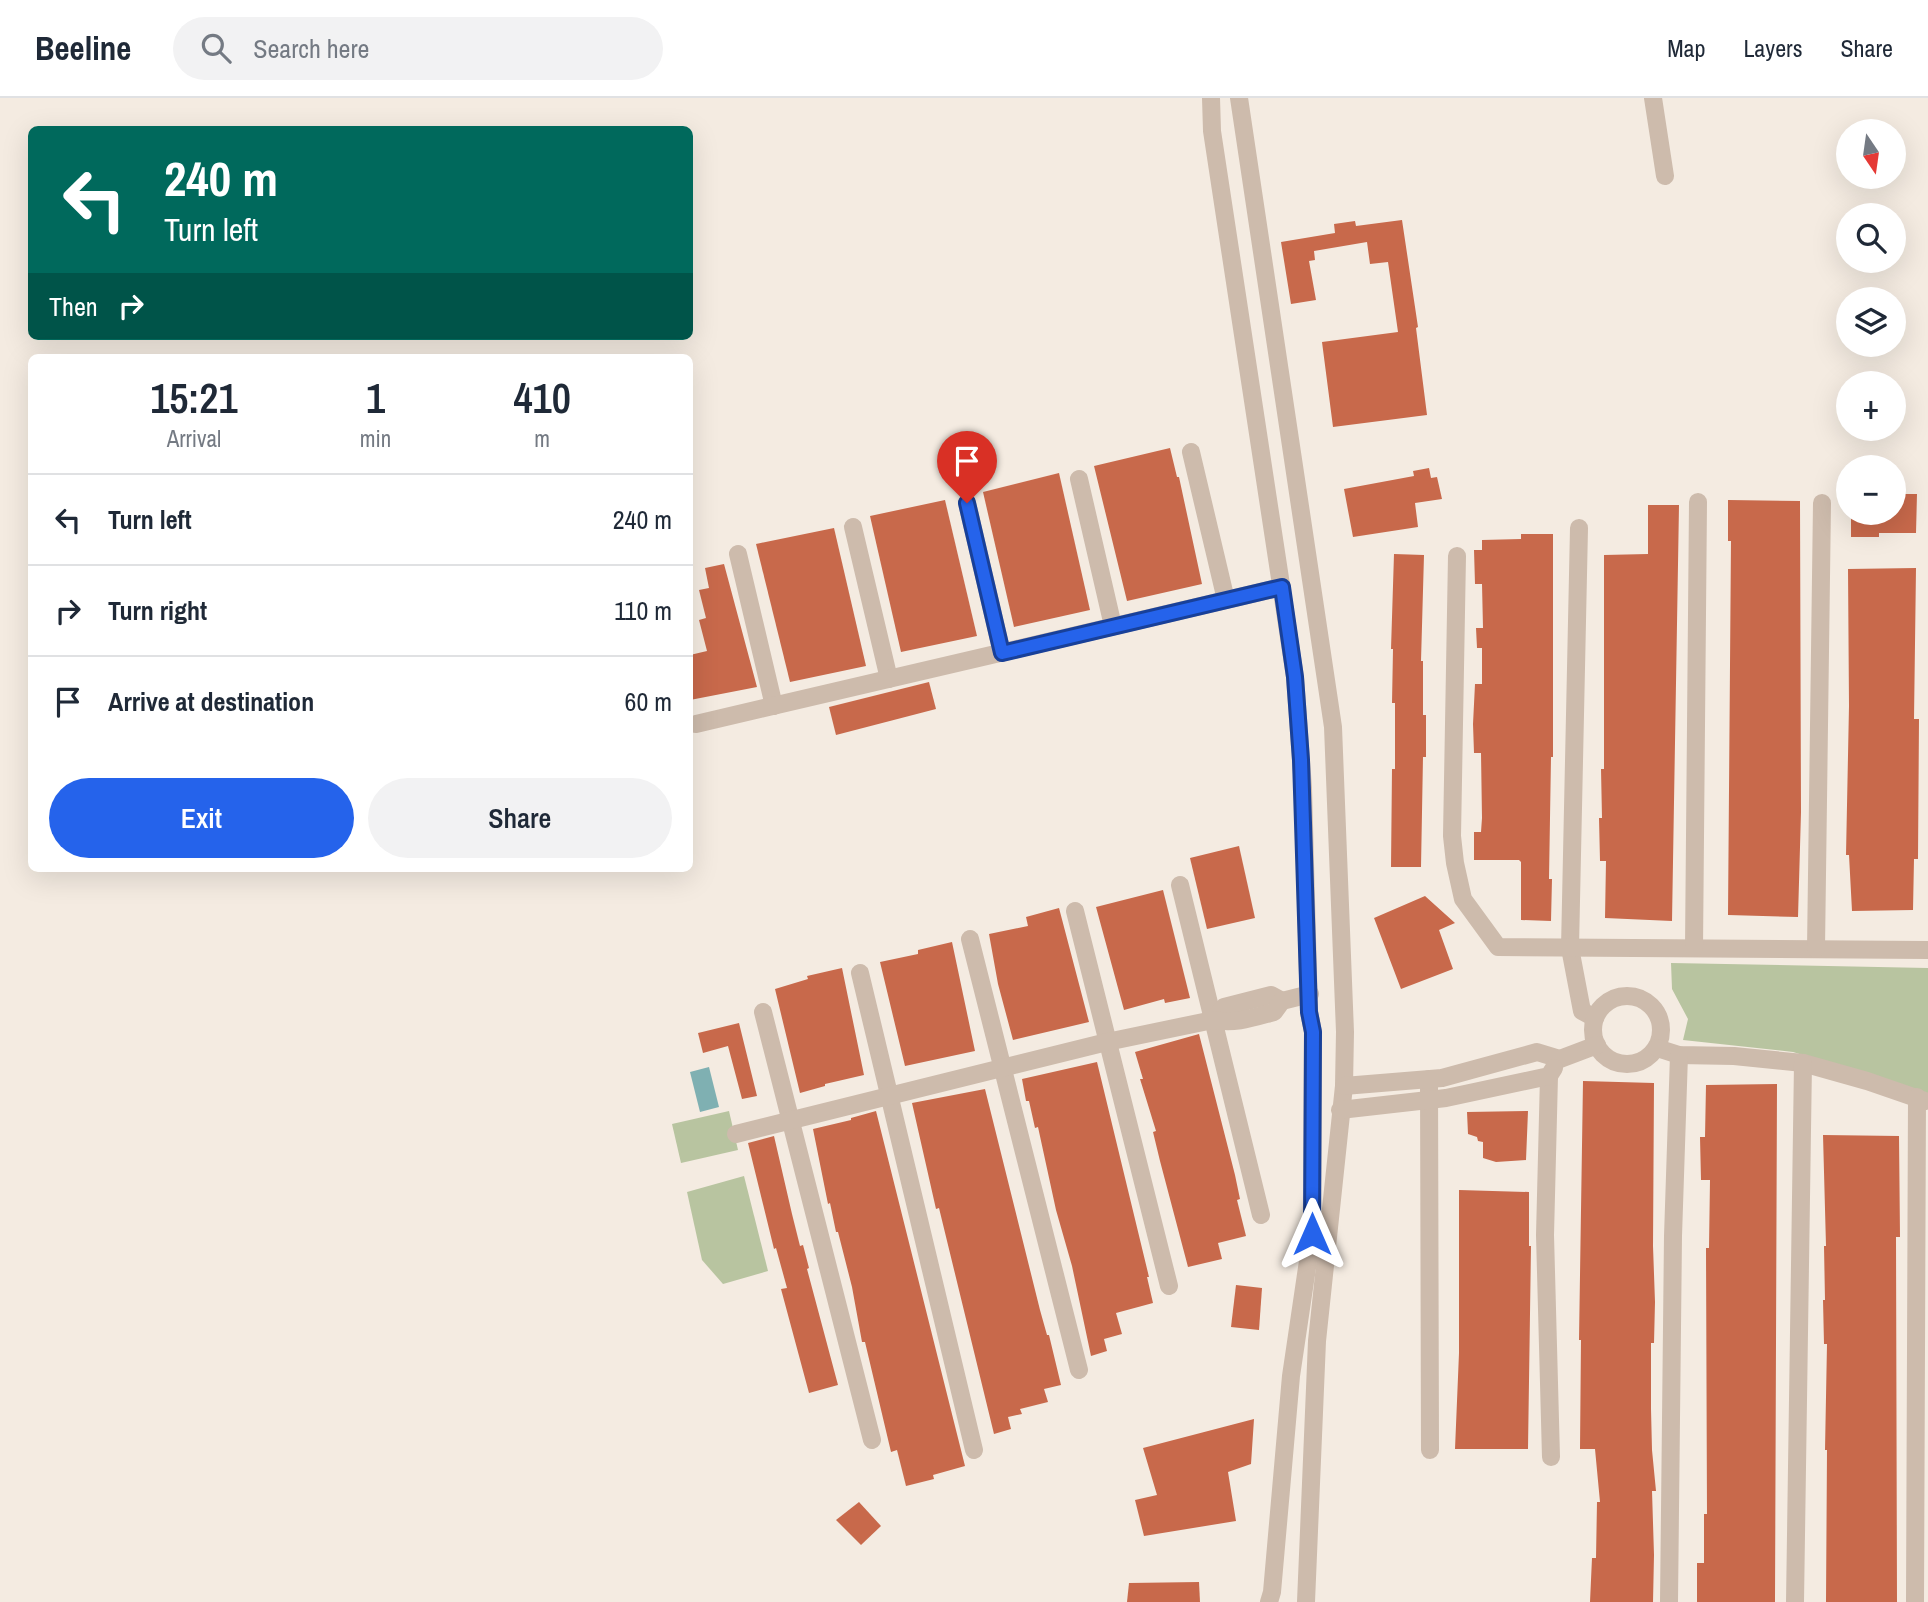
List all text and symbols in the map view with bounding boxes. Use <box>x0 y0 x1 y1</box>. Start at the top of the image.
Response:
search box <box>173 17 663 80</box>
text: Beeline <box>35 26 131 70</box>
icon: search <box>197 29 235 67</box>
text: Search here <box>253 31 369 66</box>
text: Map <box>1667 32 1705 64</box>
text: Layers <box>1743 32 1802 64</box>
text: Share <box>1840 32 1893 64</box>
north arrow <box>1836 119 1906 189</box>
map controls <box>1836 119 1906 525</box>
text: 240 m <box>164 145 278 211</box>
icon: left <box>49 154 140 245</box>
button: search <box>1836 203 1906 273</box>
text: Turn left <box>164 208 258 251</box>
icon: right <box>112 287 150 325</box>
button: layers <box>1836 287 1906 357</box>
text: Then <box>49 289 98 324</box>
text: 15:21 <box>150 370 238 426</box>
text: 1 <box>366 370 385 426</box>
text: 410 <box>513 370 571 426</box>
button: + <box>1836 371 1906 441</box>
text: Arrival <box>167 423 221 454</box>
text: min <box>360 423 391 454</box>
text: m <box>534 423 550 454</box>
pin <box>937 431 997 503</box>
icon: arrive <box>948 442 986 480</box>
button: − <box>1836 455 1906 525</box>
icon: left <box>49 501 87 539</box>
text: Turn left <box>108 502 192 537</box>
text: 240 m <box>613 502 672 537</box>
icon: right <box>49 592 87 630</box>
text: Turn right <box>108 593 207 628</box>
text: 110 m <box>614 593 672 628</box>
icon: arrive <box>49 683 87 721</box>
text: Arrive at destination <box>108 684 314 719</box>
text: 60 m <box>625 684 672 719</box>
button: Exit <box>49 778 354 858</box>
button: Share <box>368 778 672 858</box>
position arrow <box>1275 1197 1349 1271</box>

